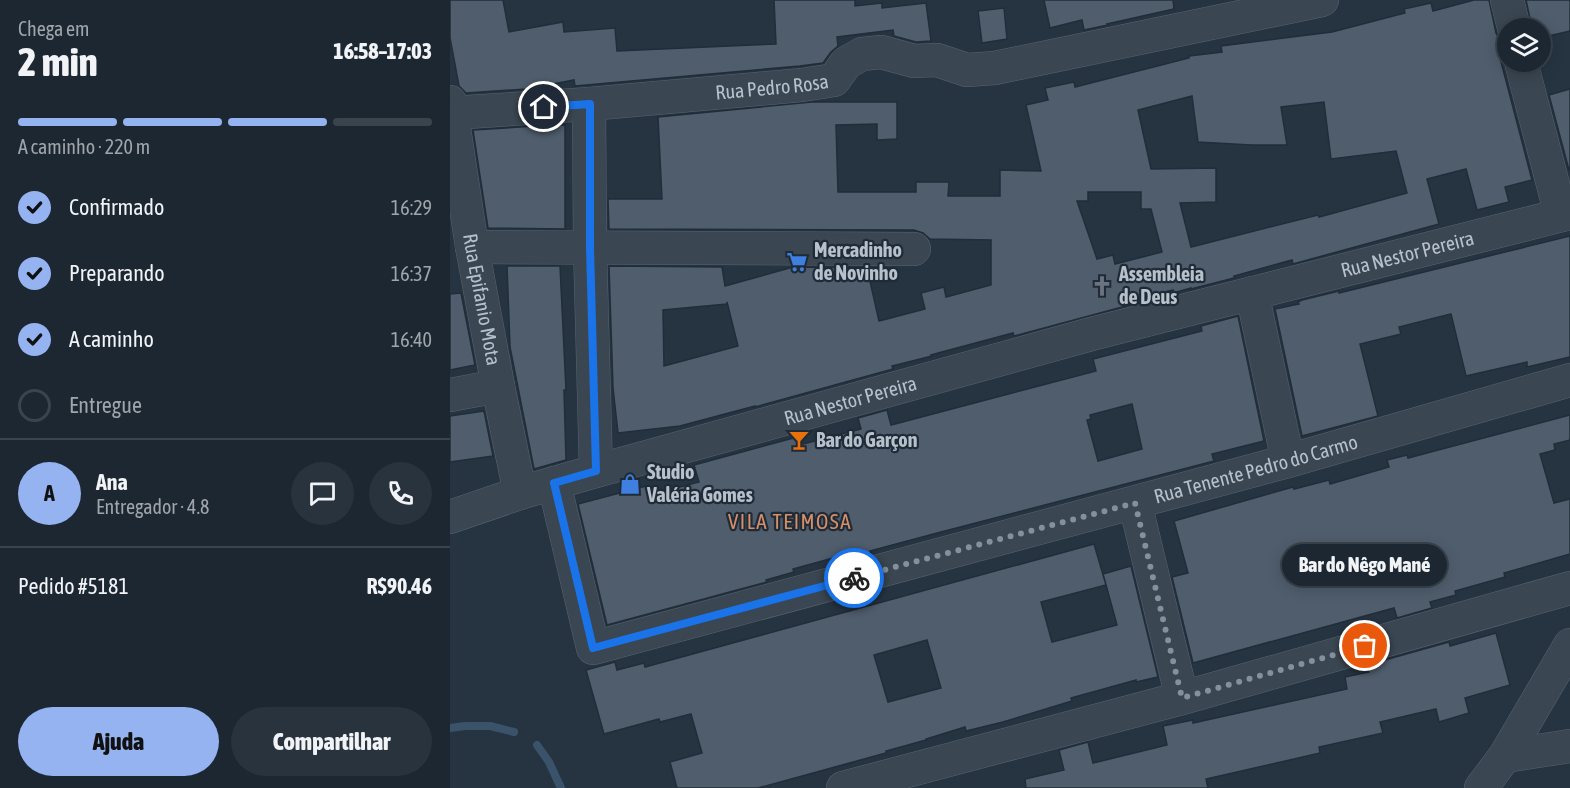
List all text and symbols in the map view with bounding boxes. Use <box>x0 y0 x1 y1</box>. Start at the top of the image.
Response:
text: Chega em <box>18 17 90 40</box>
map controls <box>1497 18 1551 72</box>
button: layers <box>1497 18 1551 72</box>
text: 16:58–17:03 <box>333 38 432 64</box>
text: 2 min <box>18 40 98 84</box>
street label: Rua Pedro Rosa <box>714 69 830 104</box>
pin <box>518 81 569 132</box>
icon: home <box>527 90 560 123</box>
text: A caminho · 220 m <box>18 135 150 158</box>
icon: check <box>18 191 51 224</box>
text: Confirmado <box>69 194 164 220</box>
text: 16:29 <box>391 196 432 219</box>
street label: Rua Nestor Pereira <box>1338 226 1476 281</box>
street label: Rua Epifanio Mota <box>459 232 506 367</box>
place label: Mercadinho de Novinho <box>814 238 902 284</box>
supermarket icon: Mercadinho de Novinho <box>785 250 809 274</box>
icon: check <box>18 257 51 290</box>
text: Preparando <box>69 260 165 286</box>
text: 16:37 <box>391 262 432 285</box>
place label: Assembleia de Deus <box>1118 262 1204 308</box>
church icon: Assembleia de Deus <box>1090 274 1114 298</box>
icon: check <box>18 323 51 356</box>
text: A caminho <box>69 326 154 352</box>
text: 16:40 <box>391 328 432 351</box>
street label: Rua Nestor Pereira <box>781 371 919 429</box>
text: Entregue <box>69 392 142 418</box>
bar icon: Bar do Garçon <box>787 428 811 452</box>
place label: Bar do Garçon <box>816 428 917 451</box>
street label: Rua Tenente Pedro do Carmo <box>1151 430 1360 508</box>
place label: Studio Valéria Gomes <box>646 460 753 506</box>
button: chat <box>291 462 354 525</box>
button: phone <box>369 462 432 525</box>
text: Ana <box>96 469 128 495</box>
shop icon: Studio Valéria Gomes <box>618 472 642 496</box>
text: A <box>44 480 55 506</box>
text: Entregador · 4.8 <box>96 495 209 518</box>
district label: VILA TEIMOSA <box>728 509 852 533</box>
callout: Bar do Nêgo Mané <box>1282 544 1448 586</box>
courier <box>824 548 884 608</box>
text: Bar do Nêgo Mané <box>1299 553 1430 576</box>
icon: bike <box>838 562 871 595</box>
text: Pedido #5181 <box>18 573 129 599</box>
text: R$90.46 <box>366 573 432 599</box>
pin <box>1339 620 1390 671</box>
icon: bag <box>1348 629 1381 662</box>
button: Ajuda <box>18 707 219 776</box>
button: Compartilhar <box>231 707 432 776</box>

